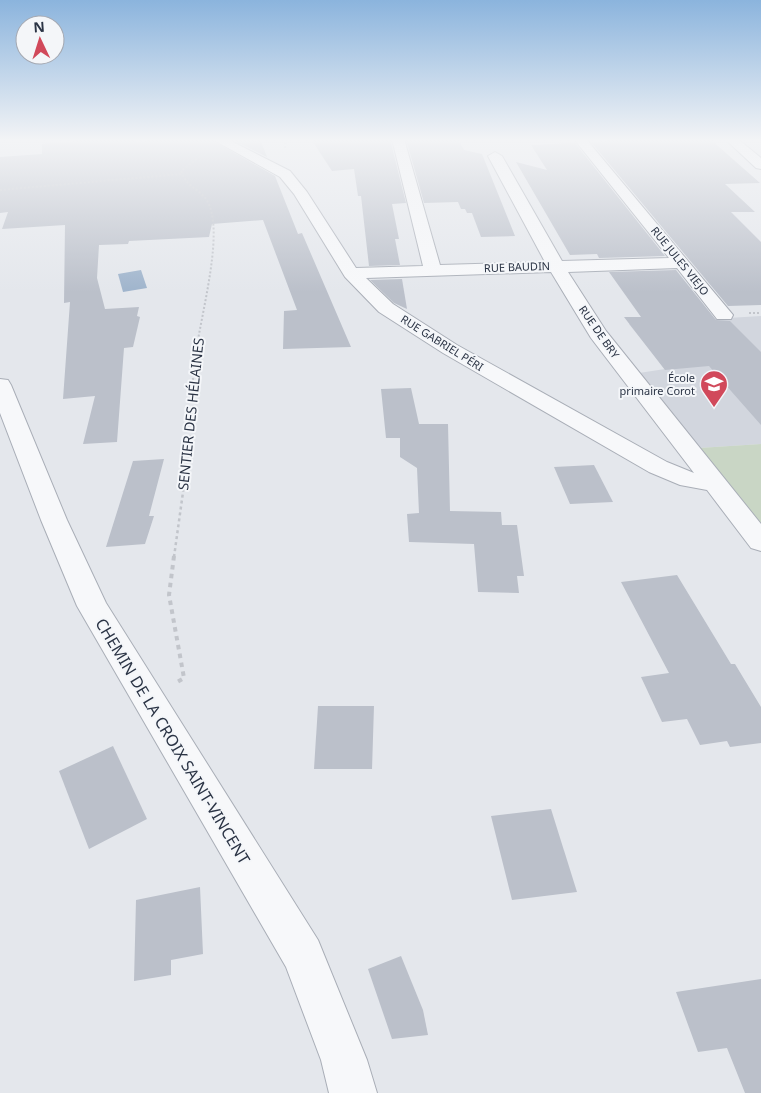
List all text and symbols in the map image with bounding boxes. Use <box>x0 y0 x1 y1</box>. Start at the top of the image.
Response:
north arrow <box>15 15 65 65</box>
text: N <box>33 17 45 36</box>
street label: RUE JULES VIEJO <box>648 223 713 298</box>
street label: RUE BAUDIN <box>484 258 550 275</box>
street label: RUE DE BRY <box>576 302 624 362</box>
street label: RUE GABRIEL PÉRI <box>398 311 487 374</box>
street label: SENTIER DES HÉLAINES <box>173 336 208 491</box>
school or university icon: École primaire Corot <box>699 369 729 408</box>
place label: École primaire Corot <box>620 370 695 398</box>
street label: CHEMIN DE LA CROIX SAINT-VINCENT <box>91 614 255 868</box>

